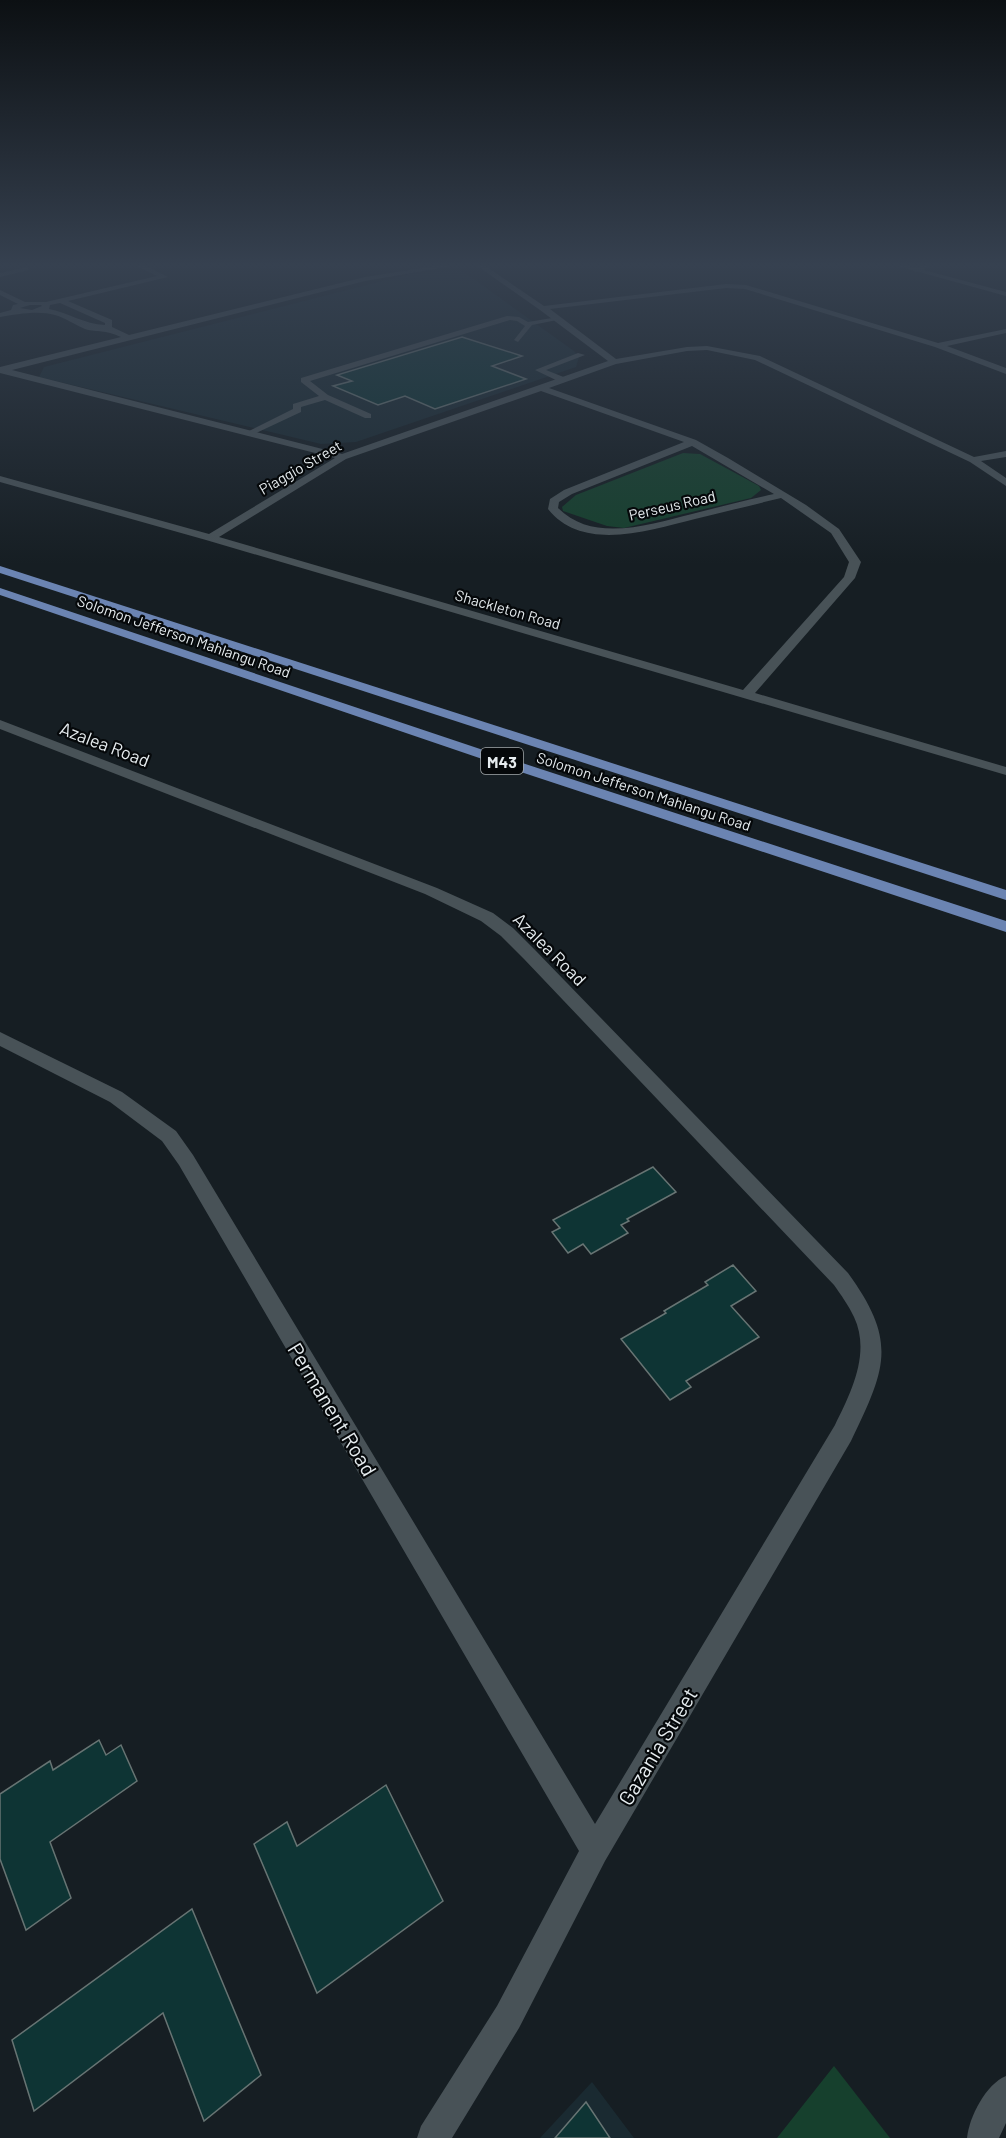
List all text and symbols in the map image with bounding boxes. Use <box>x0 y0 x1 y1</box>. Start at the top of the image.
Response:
street label: Piaggio Street <box>256 436 344 498</box>
street label: Perseus Road <box>627 486 717 524</box>
street label: Shackleton Road <box>453 585 563 633</box>
street label: Solomon Jefferson Mahlangu Road <box>75 591 293 681</box>
street label: Azalea Road <box>57 717 153 771</box>
road number: M43 <box>481 748 523 774</box>
street label: Solomon Jefferson Mahlangu Road <box>534 748 754 834</box>
street label: Azalea Road <box>509 908 591 990</box>
street label: Permanent Road <box>283 1338 383 1480</box>
street label: Gazania Street <box>612 1683 702 1809</box>

